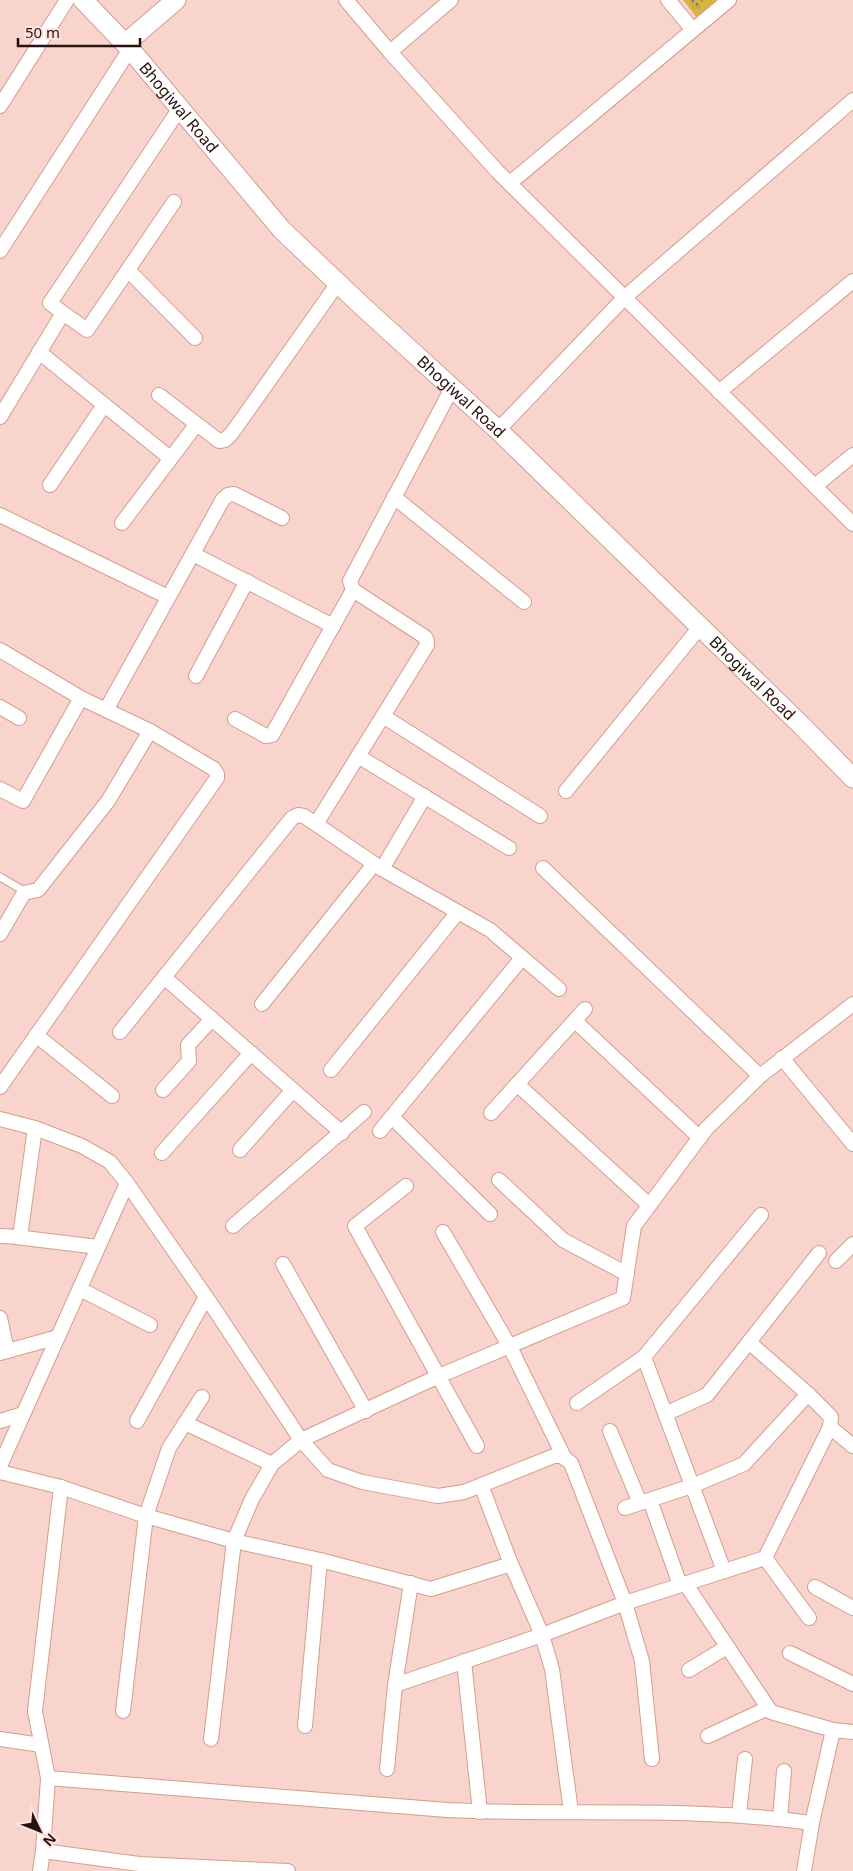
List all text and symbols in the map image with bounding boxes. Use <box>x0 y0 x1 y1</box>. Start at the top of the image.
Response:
scale bar <box>18 15 140 47</box>
text: 50 m <box>25 22 60 42</box>
street label: Bhogiwal Road <box>134 57 223 157</box>
street label: Bhogiwal Road <box>412 351 510 442</box>
street label: Bhogiwal Road <box>705 631 801 725</box>
north arrow <box>15 1806 65 1856</box>
text: N <box>39 1830 61 1851</box>

